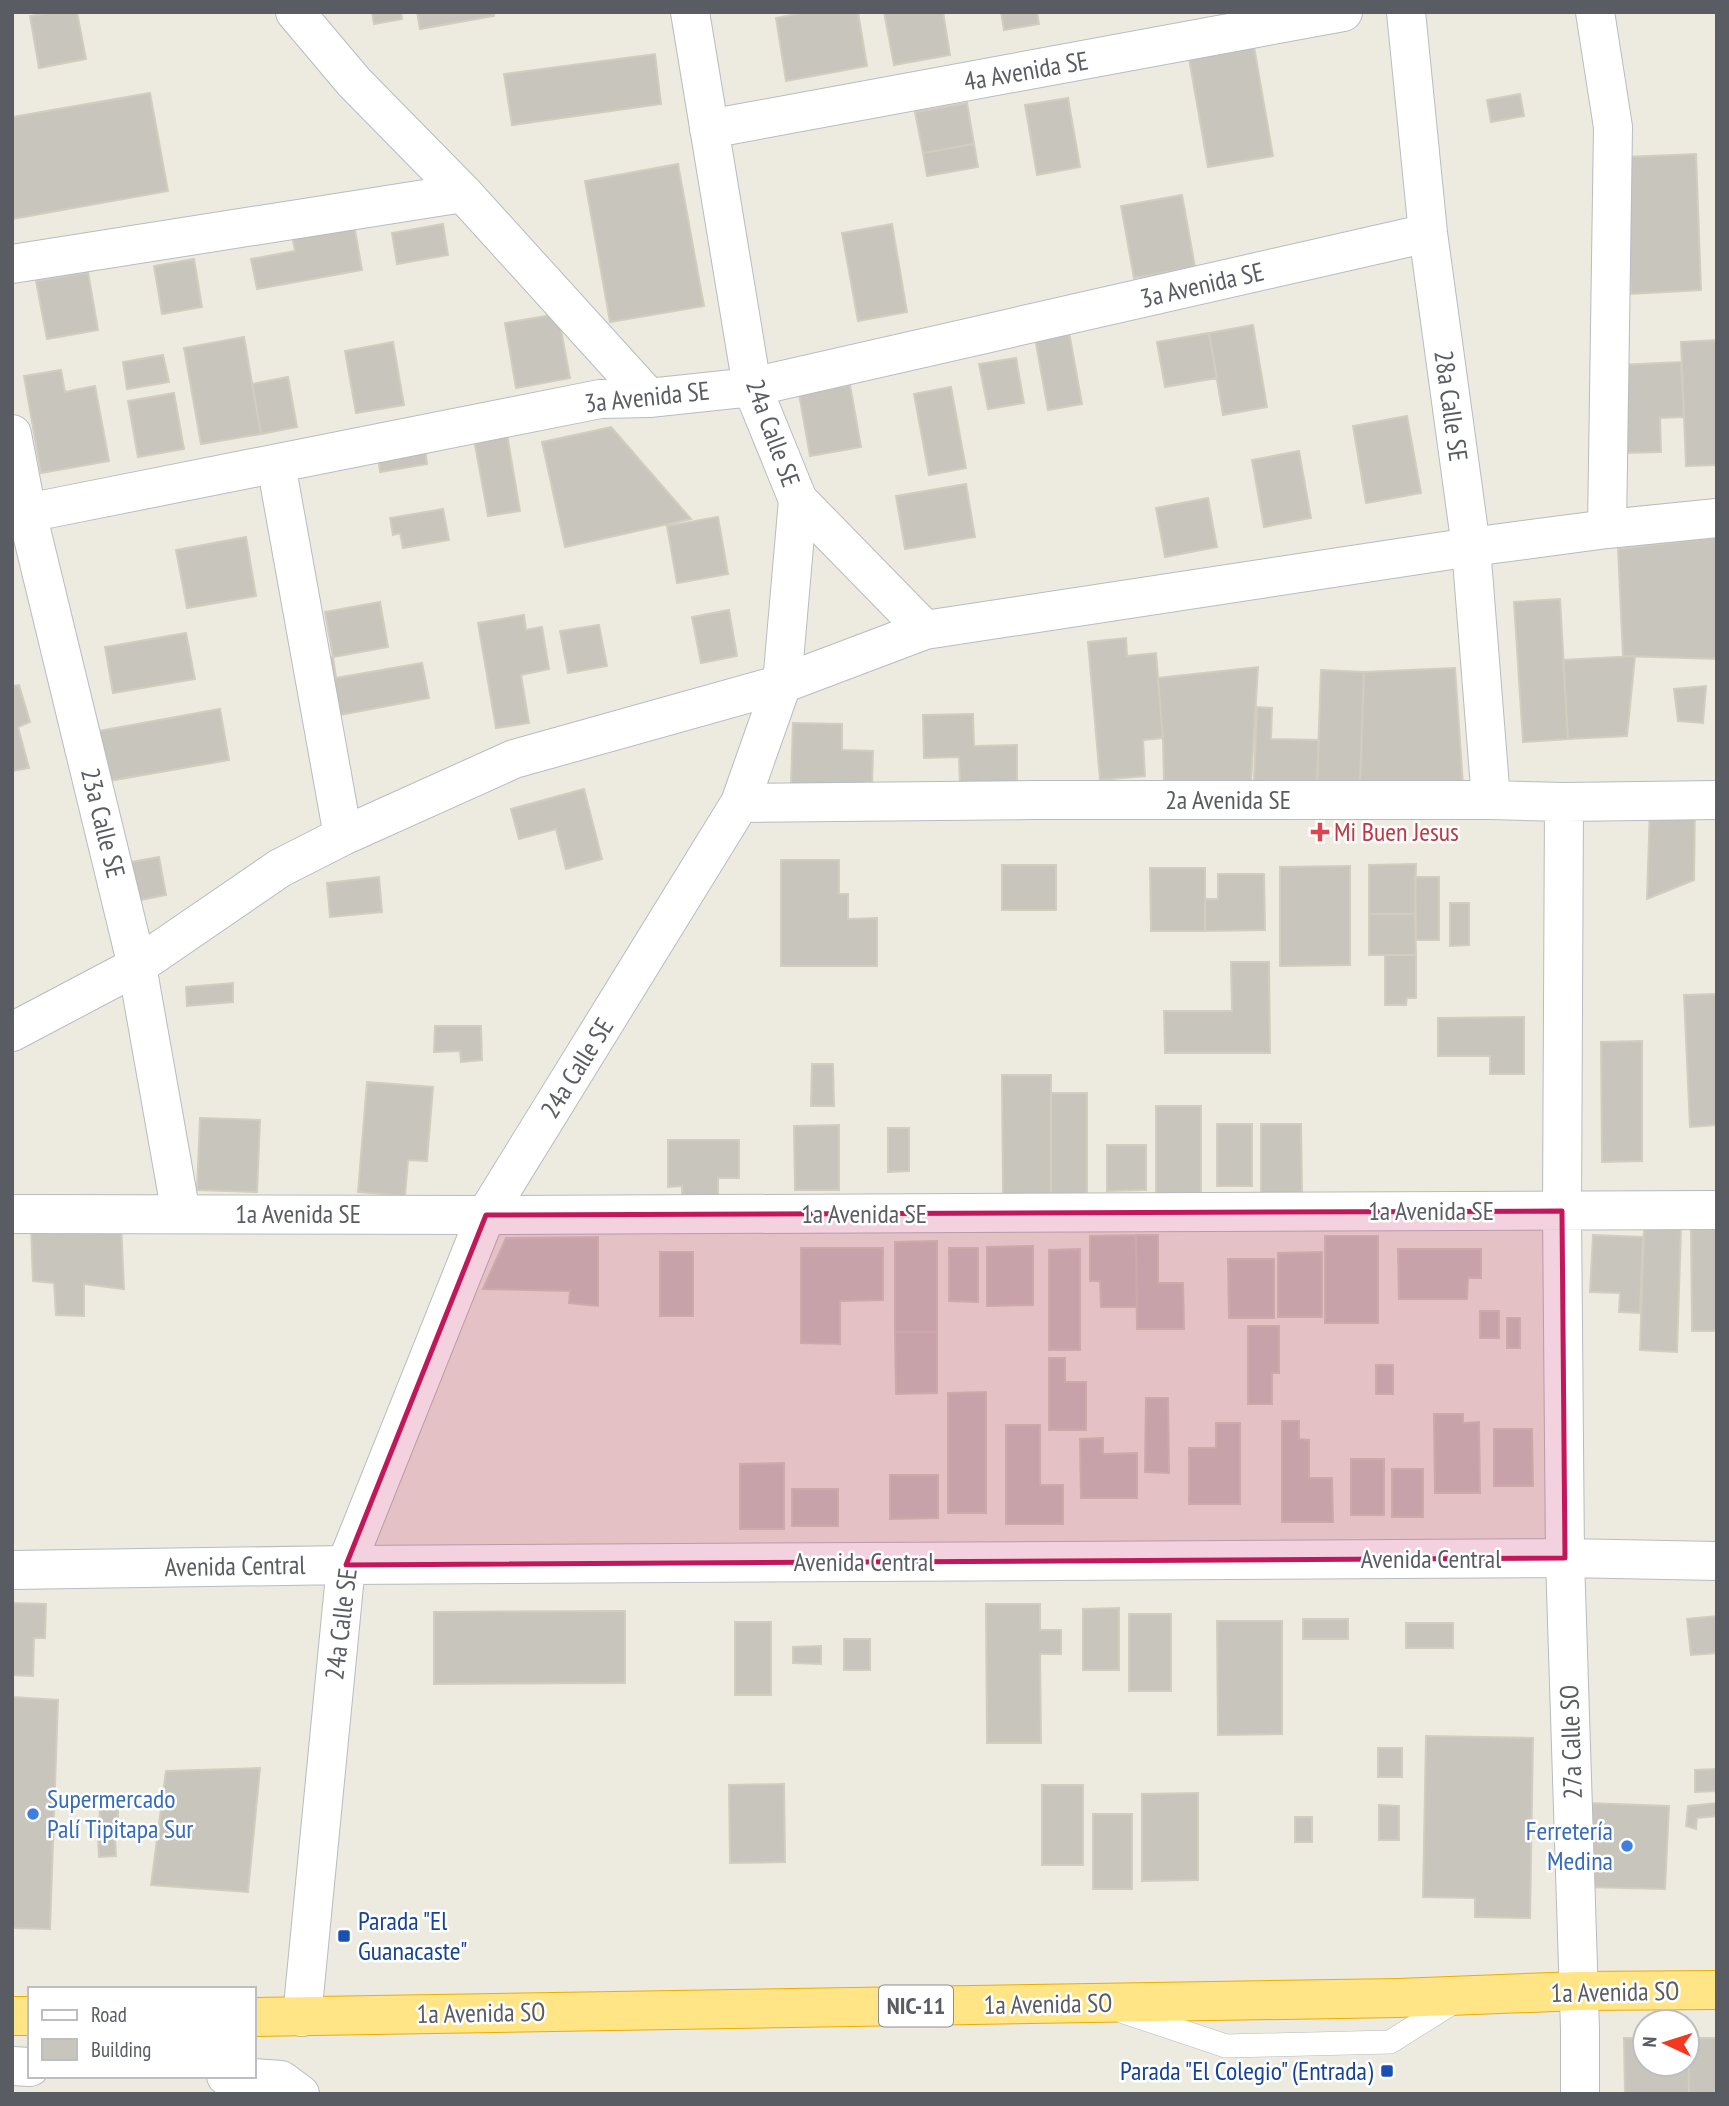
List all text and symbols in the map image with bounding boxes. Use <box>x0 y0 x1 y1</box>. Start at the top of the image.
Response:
street label: 4a Avenida SE <box>961 43 1091 98</box>
street label: 3a Avenida SE <box>1137 254 1267 315</box>
street label: 28a Calle SE <box>1427 348 1476 464</box>
street label: 3a Avenida SE <box>583 374 711 419</box>
street label: 24a Calle SE <box>739 375 808 491</box>
street label: 23a Calle SE <box>74 765 133 881</box>
street label: 2a Avenida SE <box>1165 783 1291 816</box>
place label: Mi Buen Jesus <box>1334 815 1459 848</box>
marker: Mi Buen Jesus <box>1312 824 1328 840</box>
street label: 24a Calle SE <box>533 1012 620 1124</box>
street label: 1a Avenida SE <box>1368 1194 1494 1227</box>
street label: 1a Avenida SE <box>235 1197 361 1230</box>
street label: 1a Avenida SE <box>801 1197 927 1230</box>
street label: Avenida Central <box>1361 1542 1501 1575</box>
street label: Avenida Central <box>794 1545 934 1578</box>
street label: Avenida Central <box>164 1548 306 1583</box>
street label: 24a Calle SE <box>317 1566 364 1682</box>
street label: 27a Calle SO <box>1552 1684 1589 1800</box>
place label: Supermercado Palí Tipitapa Sur <box>47 1782 193 1845</box>
marker: Supermercado Palí Tipitapa Sur <box>25 1806 41 1822</box>
place label: Ferretería Medina <box>1526 1814 1613 1877</box>
marker: Ferretería Medina <box>1619 1838 1635 1854</box>
place label: Parada "El Guanacaste" <box>358 1904 468 1967</box>
marker: Parada "El Guanacaste" <box>336 1928 352 1944</box>
street label: 1a Avenida SO <box>1550 1974 1680 2009</box>
road number: NIC-11 <box>879 1985 953 2026</box>
street label: 1a Avenida SO <box>983 1986 1113 2021</box>
legend <box>28 1987 256 2078</box>
street label: 1a Avenida SO <box>416 1995 546 2030</box>
text: Road <box>91 2001 127 2028</box>
north arrow <box>1631 2008 1701 2078</box>
text: Building <box>91 2036 151 2063</box>
text: N <box>1637 2036 1661 2048</box>
place label: Parada "El Colegio" (Entrada) <box>1120 2054 1373 2087</box>
marker: Parada "El Colegio" (Entrada) <box>1379 2063 1395 2079</box>

